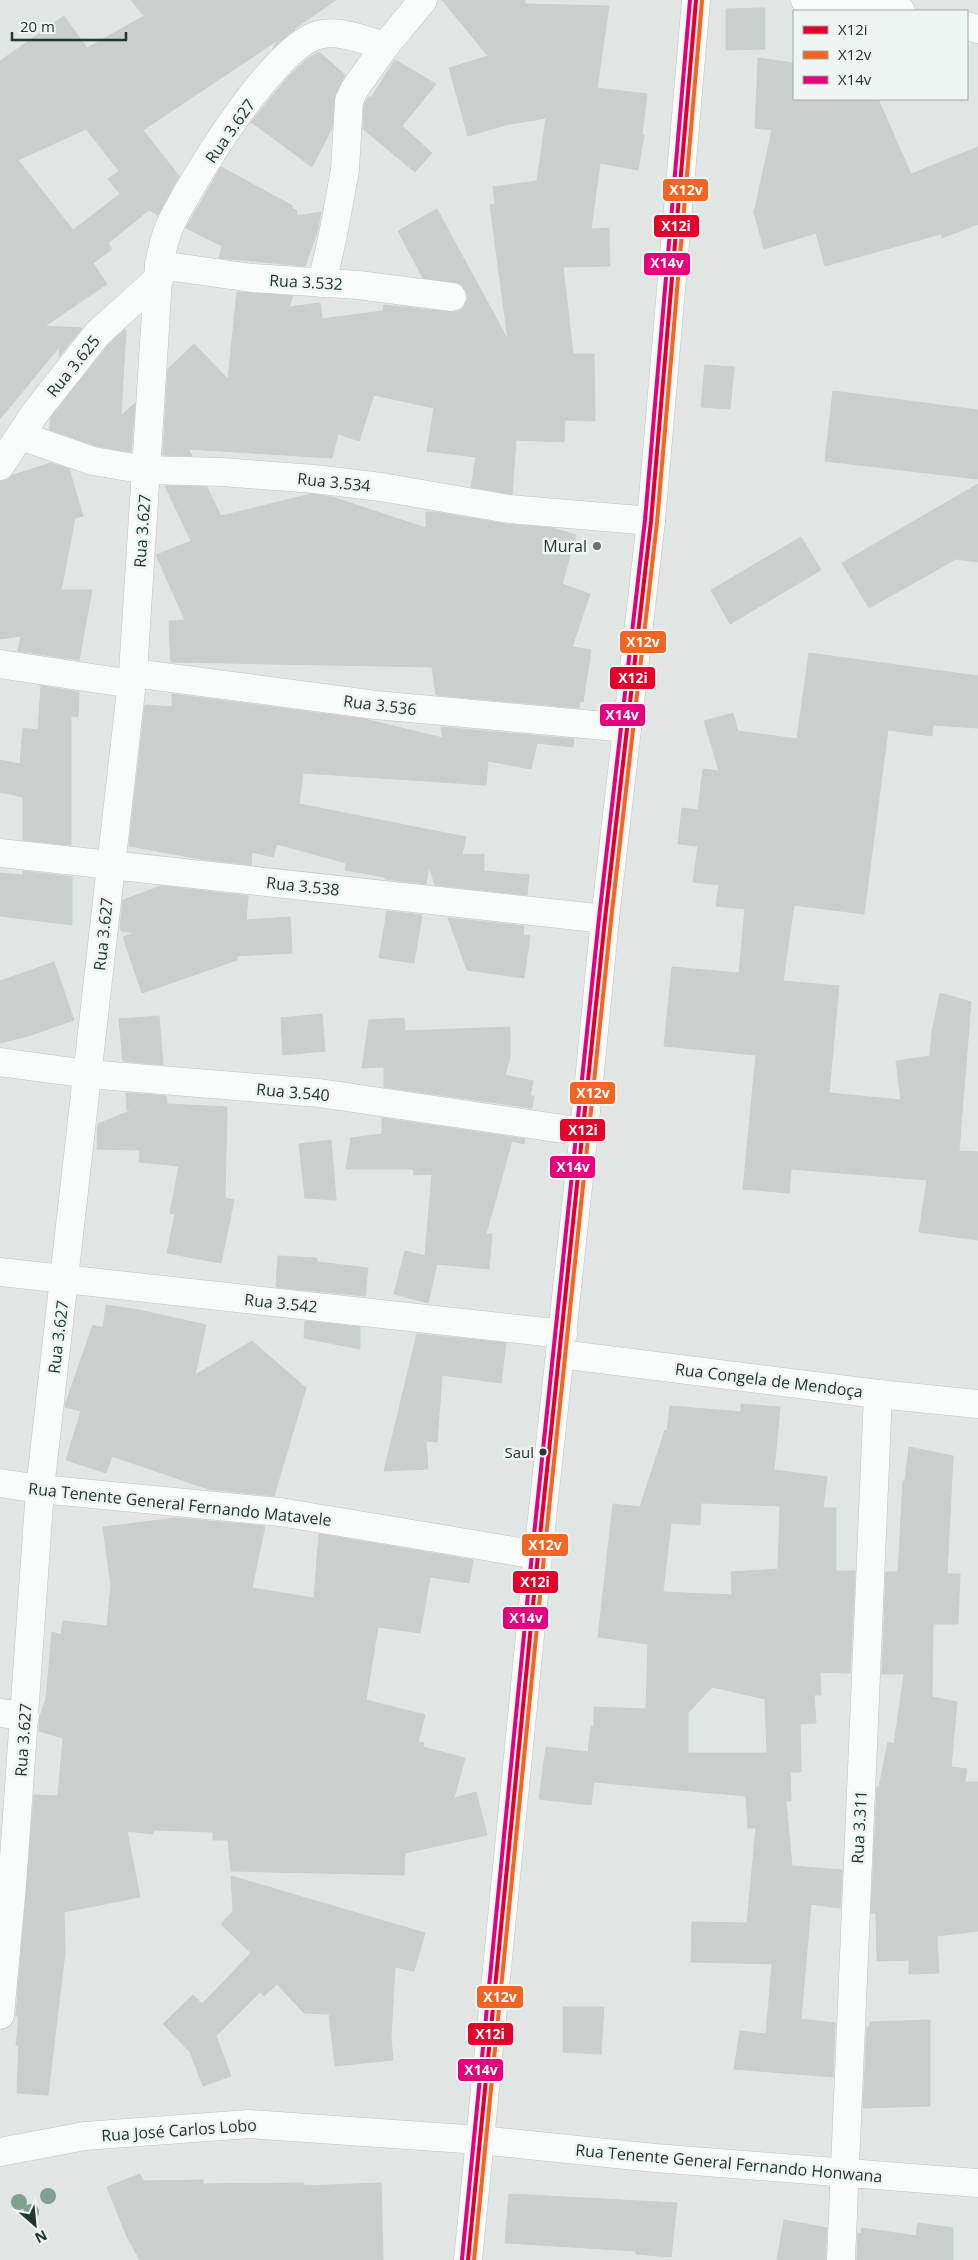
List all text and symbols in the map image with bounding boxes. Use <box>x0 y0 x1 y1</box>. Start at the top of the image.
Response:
scale bar <box>12 10 126 42</box>
legend <box>793 10 968 100</box>
text: 20 m <box>20 16 55 36</box>
text: X12i <box>838 19 868 39</box>
text: X12v <box>838 44 872 64</box>
text: X14v <box>838 69 872 89</box>
street label: Rua 3.627 <box>200 95 260 167</box>
line badge: X12v <box>662 178 709 202</box>
text: X12v <box>669 180 703 199</box>
line badge: X12i <box>653 214 700 238</box>
text: X12i <box>661 216 691 235</box>
line badge: X14v <box>643 252 691 276</box>
text: X14v <box>650 253 684 272</box>
street label: Rua 3.532 <box>269 269 343 295</box>
street label: Rua 3.625 <box>41 331 105 401</box>
street label: Rua 3.534 <box>296 467 372 497</box>
street label: Rua 3.627 <box>128 494 156 568</box>
place label: Mural <box>543 535 587 557</box>
marker: Mural <box>591 540 603 552</box>
line badge: X12v <box>619 630 667 654</box>
text: X12v <box>626 632 660 651</box>
line badge: X12i <box>609 666 656 690</box>
text: X12i <box>618 668 648 687</box>
street label: Rua 3.536 <box>342 690 418 720</box>
line badge: X14v <box>599 703 646 727</box>
text: X14v <box>605 705 639 724</box>
street label: Rua 3.538 <box>265 871 341 901</box>
street label: Rua 3.627 <box>88 896 118 972</box>
street label: Rua 3.540 <box>255 1078 331 1106</box>
line badge: X12v <box>569 1081 616 1105</box>
text: X12v <box>576 1083 610 1102</box>
line badge: X12i <box>559 1118 606 1142</box>
text: X12i <box>568 1120 598 1139</box>
line badge: X14v <box>549 1155 596 1179</box>
text: X14v <box>556 1157 590 1176</box>
street label: Rua 3.542 <box>243 1288 319 1318</box>
street label: Rua 3.627 <box>43 1299 73 1375</box>
street label: Rua Congela de Mendoça <box>674 1358 864 1402</box>
place label: Saul <box>504 1442 534 1462</box>
marker: Saul <box>538 1447 548 1457</box>
street label: Rua Tenente General Fernando Matavele <box>27 1477 333 1531</box>
line badge: X12v <box>521 1533 569 1557</box>
text: X12v <box>528 1535 562 1554</box>
line badge: X12i <box>512 1570 559 1594</box>
text: X12i <box>520 1572 550 1591</box>
line badge: X14v <box>502 1606 549 1630</box>
text: X14v <box>509 1608 543 1627</box>
street label: Rua 3.627 <box>9 1703 37 1777</box>
street label: Rua 3.311 <box>846 1790 872 1864</box>
line badge: X12v <box>476 1985 524 2009</box>
text: X12v <box>483 1987 517 2006</box>
line badge: X12i <box>467 2022 514 2046</box>
text: X12i <box>475 2024 505 2043</box>
line badge: X14v <box>457 2058 504 2082</box>
text: X14v <box>464 2060 498 2079</box>
street label: Rua José Carlos Lobo <box>101 2114 257 2146</box>
street label: Rua Tenente General Fernando Honwana <box>575 2139 883 2187</box>
north arrow <box>10 2200 60 2250</box>
text: N <box>32 2226 51 2248</box>

